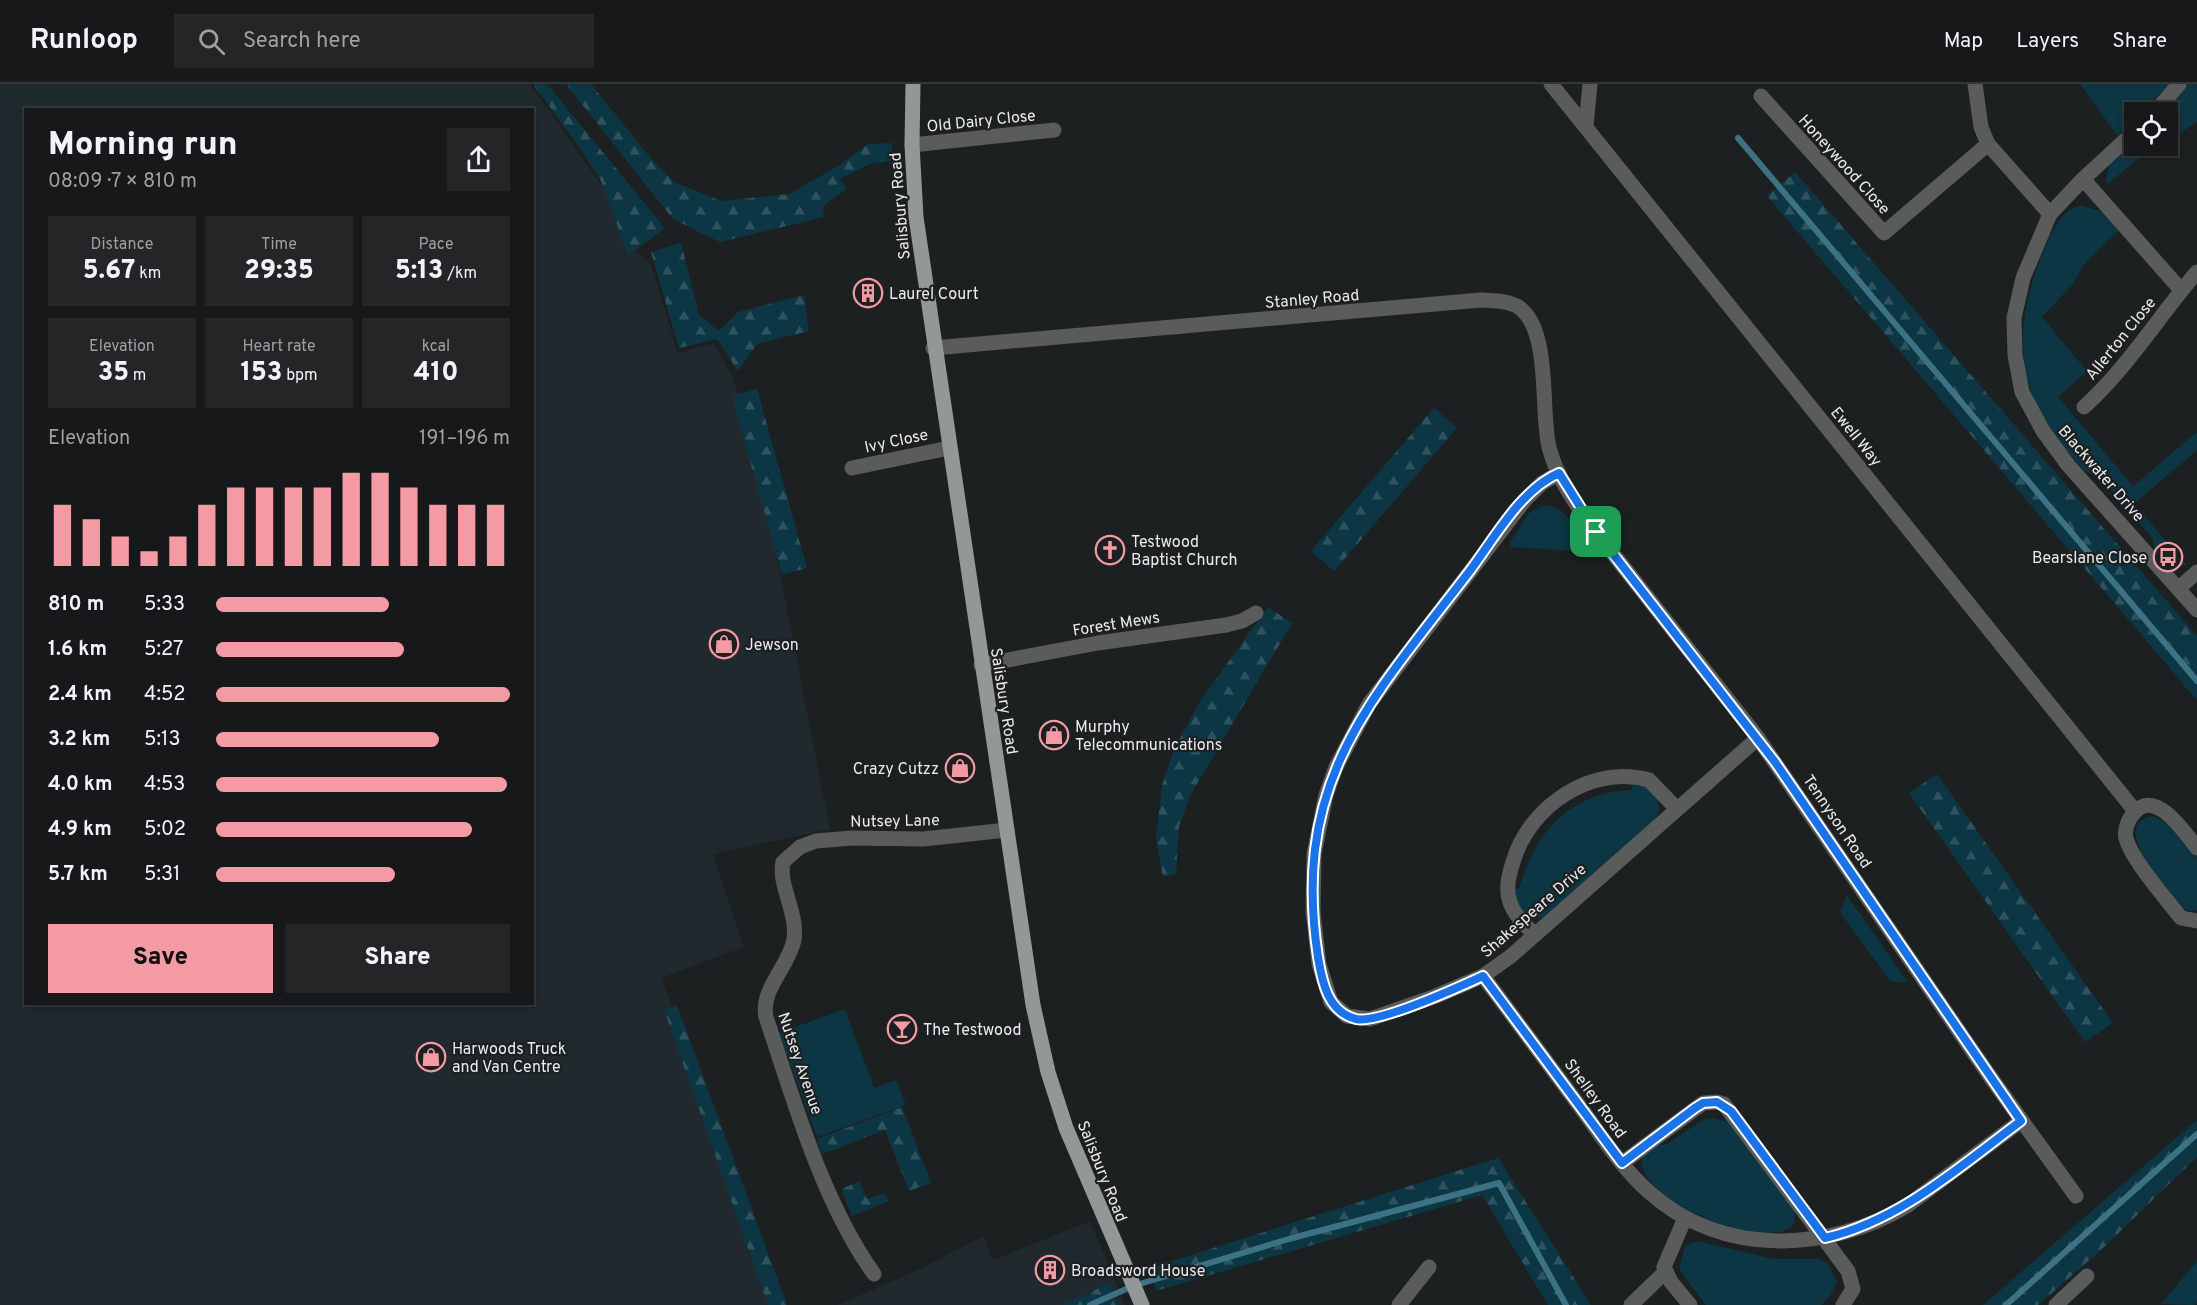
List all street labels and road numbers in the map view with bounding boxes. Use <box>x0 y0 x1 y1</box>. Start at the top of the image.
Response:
street label: Old Dairy Close <box>926 106 1037 138</box>
street label: Honeywood Close <box>1793 111 1894 219</box>
street label: Salisbury Road <box>886 151 916 260</box>
street label: Stanley Road <box>1264 286 1360 314</box>
street label: Allerton Close <box>2082 294 2161 385</box>
street label: Ewell Way <box>1825 403 1886 471</box>
street label: Blackwater Drive <box>2053 422 2148 527</box>
street label: Ivy Close <box>863 425 930 458</box>
street label: Forest Mews <box>1071 608 1161 642</box>
street label: Salisbury Road <box>985 647 1021 756</box>
street label: Tennyson Road <box>1798 771 1875 873</box>
street label: Nutsey Lane <box>850 811 940 833</box>
street label: Shakespeare Drive <box>1477 860 1591 963</box>
street label: Nutsey Avenue <box>772 1010 826 1117</box>
street label: Shelley Road <box>1559 1056 1630 1143</box>
street label: Salisbury Road <box>1072 1118 1131 1225</box>

